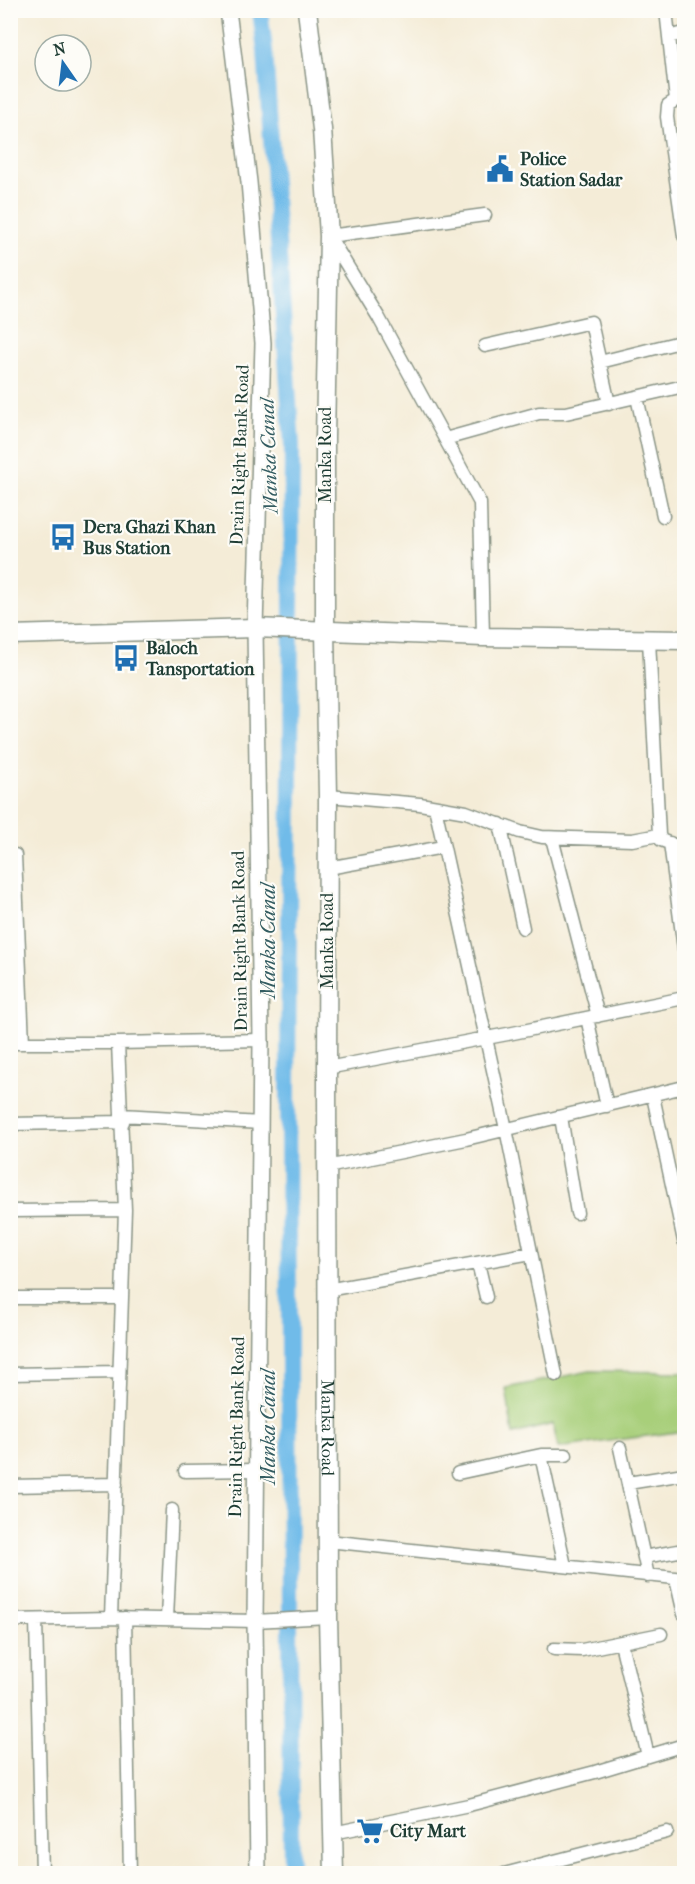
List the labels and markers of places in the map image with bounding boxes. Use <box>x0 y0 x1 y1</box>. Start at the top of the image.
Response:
place label: Police Station Sadar <box>520 149 623 191</box>
public building icon: Police Station Sadar <box>485 154 515 184</box>
place label: Dera Ghazi Khan Bus Station <box>83 517 216 559</box>
bus stop icon: Dera Ghazi Khan Bus Station <box>48 522 78 552</box>
place label: Baloch Tansportation <box>145 638 255 680</box>
bus stop icon: Baloch Tansportation <box>111 643 141 673</box>
supermarket icon: City Mart <box>355 1816 385 1846</box>
place label: City Mart <box>390 1821 467 1842</box>

